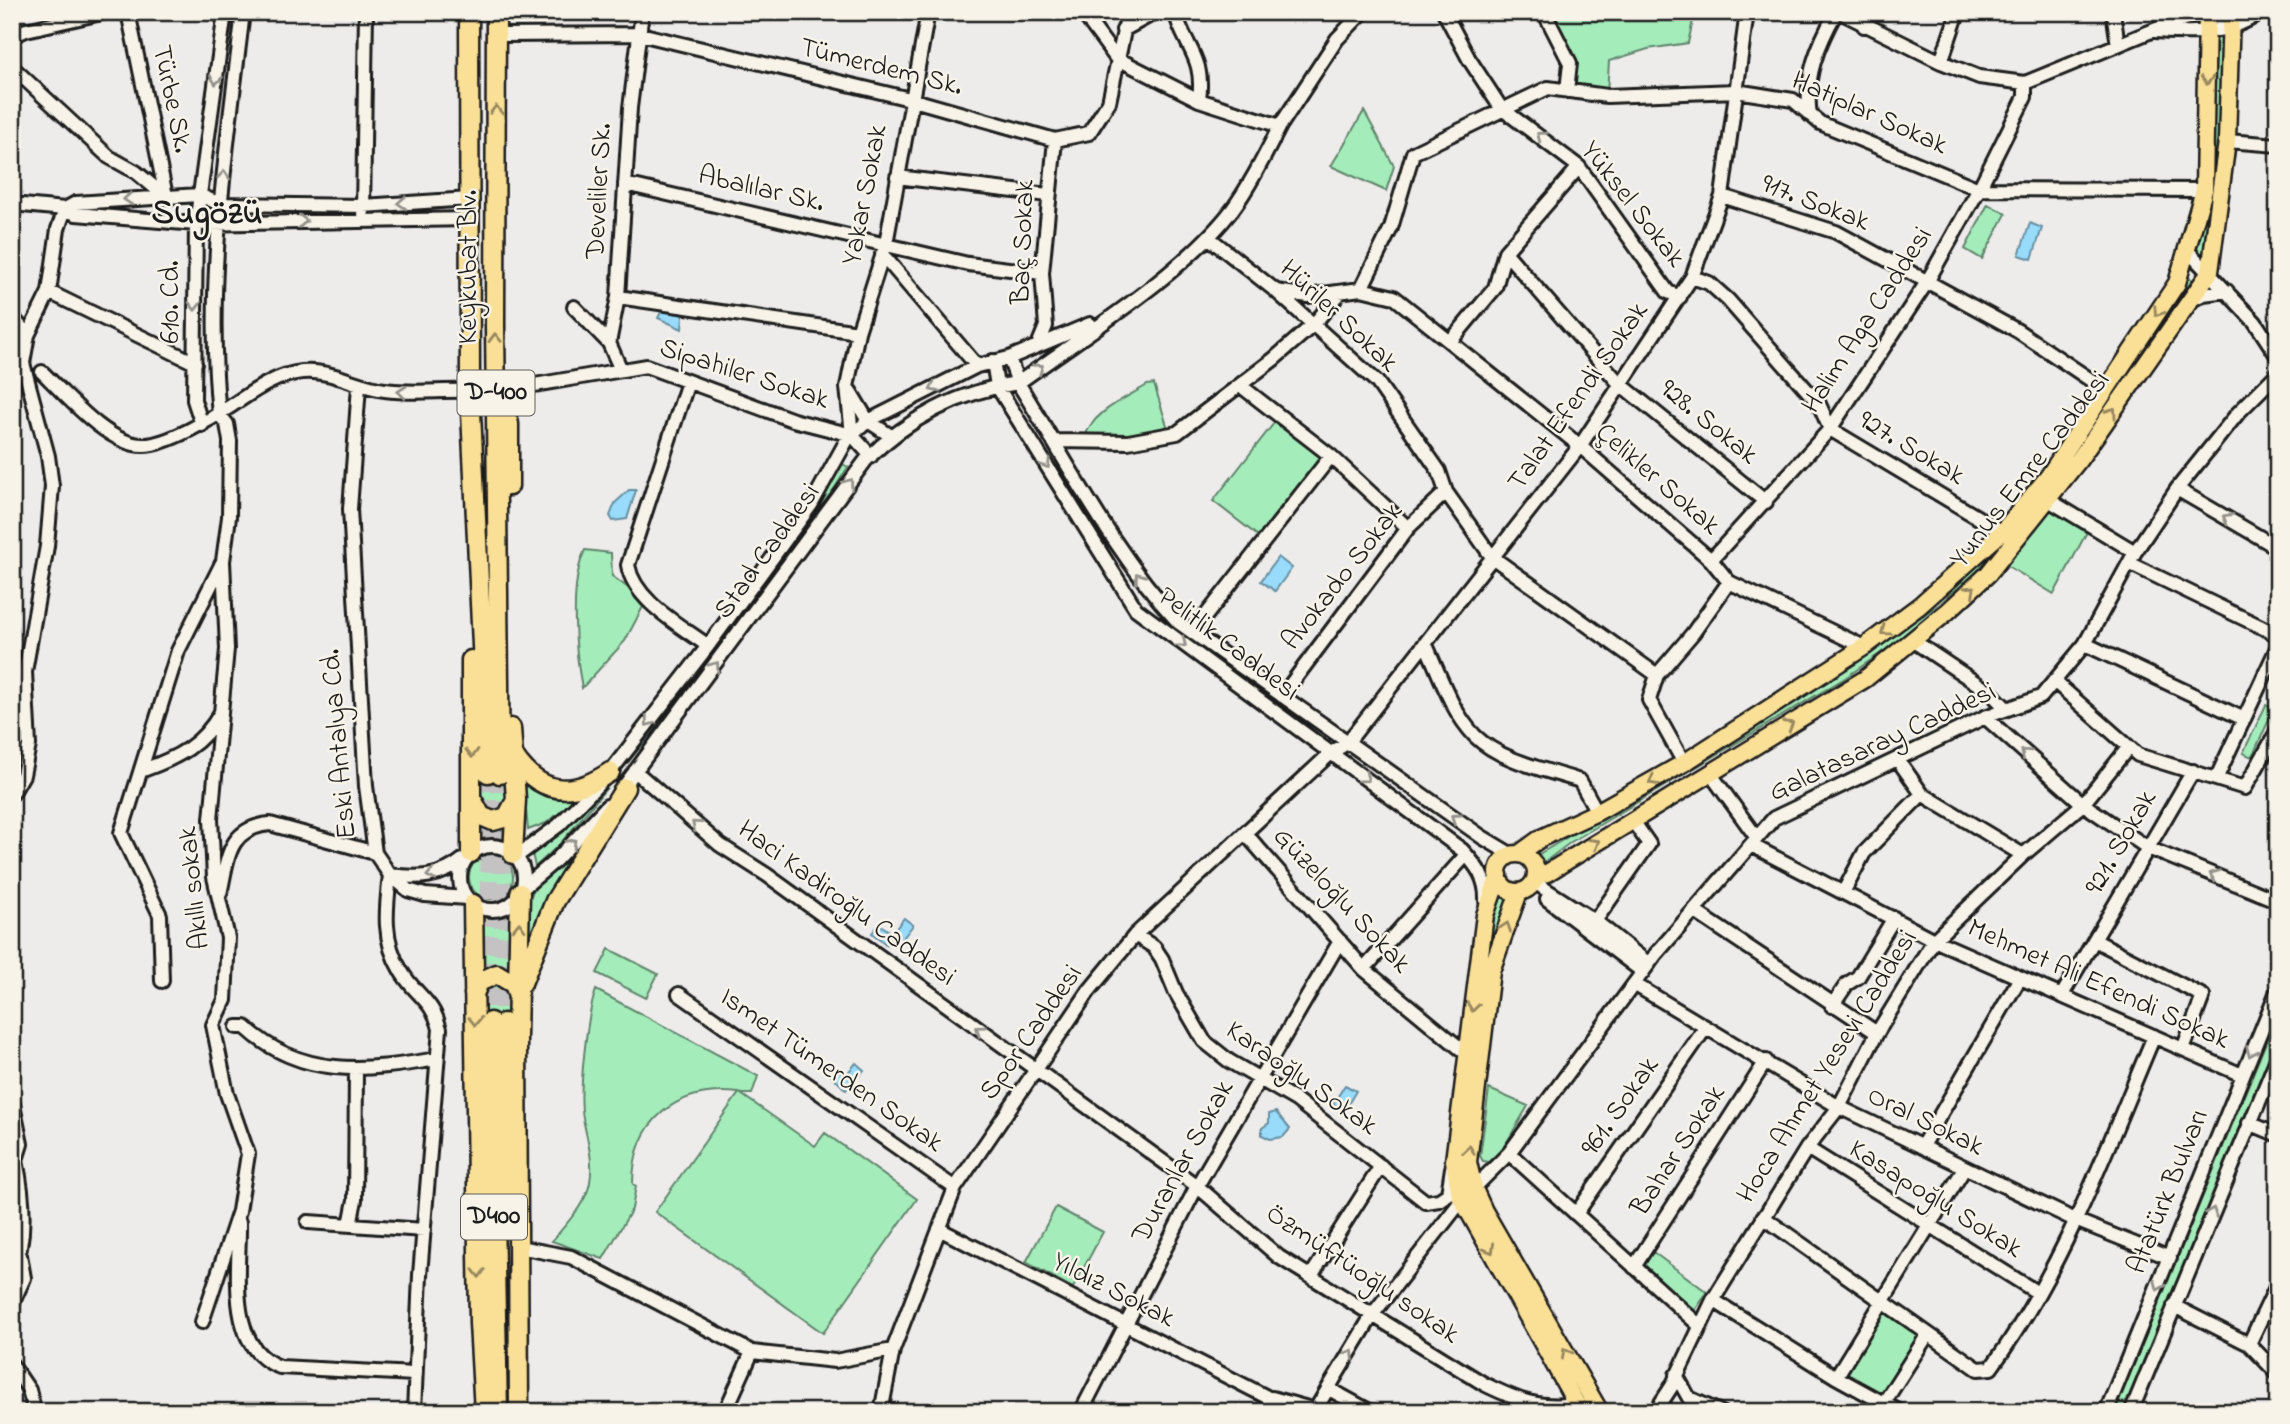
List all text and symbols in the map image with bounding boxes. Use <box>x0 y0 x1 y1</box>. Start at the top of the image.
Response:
street label: Tümerdem Sk. <box>795 28 967 108</box>
street label: Türbe Sk. <box>140 41 202 157</box>
street label: Hatiplar Sokak <box>1784 61 1954 167</box>
one-way arrow <box>209 74 224 86</box>
one-way arrow <box>2199 75 2214 86</box>
one-way arrow <box>488 105 503 116</box>
street label: Yakar Sokak <box>832 120 900 269</box>
street label: Develiler Sk. <box>576 122 624 261</box>
one-way arrow <box>1536 132 1548 144</box>
street label: Yüksel Sokak <box>1569 133 1695 278</box>
street label: Abalılar Sk. <box>694 156 828 224</box>
street label: 917. Sokak <box>1755 165 1876 244</box>
one-way arrow <box>217 169 232 181</box>
street label: Baç Sokak <box>1001 178 1047 306</box>
district label: Sugözü <box>152 189 263 241</box>
street label: Keykubat Blv. <box>449 190 490 344</box>
one-way arrow <box>122 191 133 206</box>
one-way arrow <box>397 196 408 211</box>
one-way arrow <box>298 213 309 229</box>
street label: Halim Aga Caddesi <box>1792 219 1944 423</box>
street label: Hüriler Sokak <box>1269 251 1407 384</box>
street label: 610. Cd. <box>151 261 192 343</box>
street label: Talat Efendi Sokak <box>1498 293 1660 500</box>
one-way arrow <box>188 301 203 312</box>
one-way arrow <box>2154 304 2166 317</box>
street label: Sipahiler Sokak <box>654 328 835 422</box>
one-way arrow <box>487 332 503 343</box>
one-way arrow <box>1031 363 1043 376</box>
street label: Yunus Emre Caddesi <box>1941 363 2121 577</box>
road number: D-400 <box>458 370 534 416</box>
street label: 928. Sokak <box>1650 370 1767 476</box>
one-way arrow <box>929 379 941 393</box>
one-way arrow <box>396 385 407 400</box>
street label: 927. Sokak <box>1850 401 1973 497</box>
one-way arrow <box>2104 406 2117 419</box>
street label: Çelikler Sokak <box>1585 414 1729 547</box>
one-way arrow <box>1037 456 1050 469</box>
street label: Stad Caddesi <box>705 476 831 628</box>
one-way arrow <box>841 478 854 490</box>
street label: Avokado Sokak <box>1272 494 1414 660</box>
one-way arrow <box>2222 513 2235 526</box>
one-way arrow <box>1134 572 1147 585</box>
street label: Pelitlik Caddesi <box>1148 578 1308 712</box>
one-way arrow <box>1963 585 1976 598</box>
one-way arrow <box>1880 623 1893 635</box>
one-way arrow <box>1174 634 1187 647</box>
street label: Eski Antalya Cd. <box>311 647 369 841</box>
one-way arrow <box>706 661 719 674</box>
street label: Galatasaray Caddesi <box>1763 672 2003 814</box>
one-way arrow <box>644 715 657 727</box>
one-way arrow <box>1782 720 1795 733</box>
one-way arrow <box>464 748 480 759</box>
one-way arrow <box>2020 749 2033 761</box>
one-way arrow <box>1357 770 1369 782</box>
one-way arrow <box>1647 773 1660 786</box>
street label: 921. Sokak <box>2075 782 2169 903</box>
street label: Haci Kadiroğlu Caddesi <box>728 811 964 997</box>
one-way arrow <box>1450 814 1463 826</box>
street label: Güzeloğlu Sokak <box>1262 818 1420 984</box>
one-way arrow <box>692 821 705 833</box>
street label: Akıllı sokak <box>168 824 222 952</box>
one-way arrow <box>564 838 577 851</box>
one-way arrow <box>1587 839 1600 852</box>
one-way arrow <box>425 867 437 882</box>
one-way arrow <box>2209 870 2221 884</box>
street label: Mehmet Ali Efendi Sokak <box>1960 909 2236 1062</box>
one-way arrow <box>512 921 527 932</box>
one-way arrow <box>1498 921 1512 933</box>
street label: Hoca Ahmet Yesevi Caddesi <box>1727 922 1929 1212</box>
street label: Spor Caddesi <box>970 957 1094 1109</box>
street label: Ismet Tümerden Sokak <box>711 978 952 1164</box>
one-way arrow <box>1466 1001 1481 1013</box>
street label: Karaoğlu Sokak <box>1217 1011 1386 1147</box>
one-way arrow <box>467 1016 483 1027</box>
one-way arrow <box>975 1026 988 1039</box>
one-way arrow <box>2245 1045 2259 1057</box>
street label: 961. Sokak <box>1572 1048 1671 1165</box>
street label: Duranlar Sokak <box>1122 1072 1246 1252</box>
street label: Oral Sokak <box>1860 1076 1991 1168</box>
street label: Bahar Sokak <box>1621 1077 1737 1226</box>
street label: Atatürk Bulvarı <box>2117 1104 2221 1280</box>
street label: Kasapoğlu Sokak <box>1840 1130 2031 1270</box>
one-way arrow <box>1462 1144 1477 1156</box>
road number: D400 <box>461 1194 527 1240</box>
street label: Özmüftüoğlu sokak <box>1257 1195 1468 1356</box>
one-way arrow <box>2204 1207 2218 1219</box>
street label: Yıldız Sokak <box>1044 1242 1182 1340</box>
one-way arrow <box>1482 1242 1495 1255</box>
one-way arrow <box>471 1268 486 1279</box>
one-way arrow <box>2153 1280 2167 1292</box>
one-way arrow <box>1561 1347 1574 1360</box>
one-way arrow <box>1341 1348 1354 1361</box>

